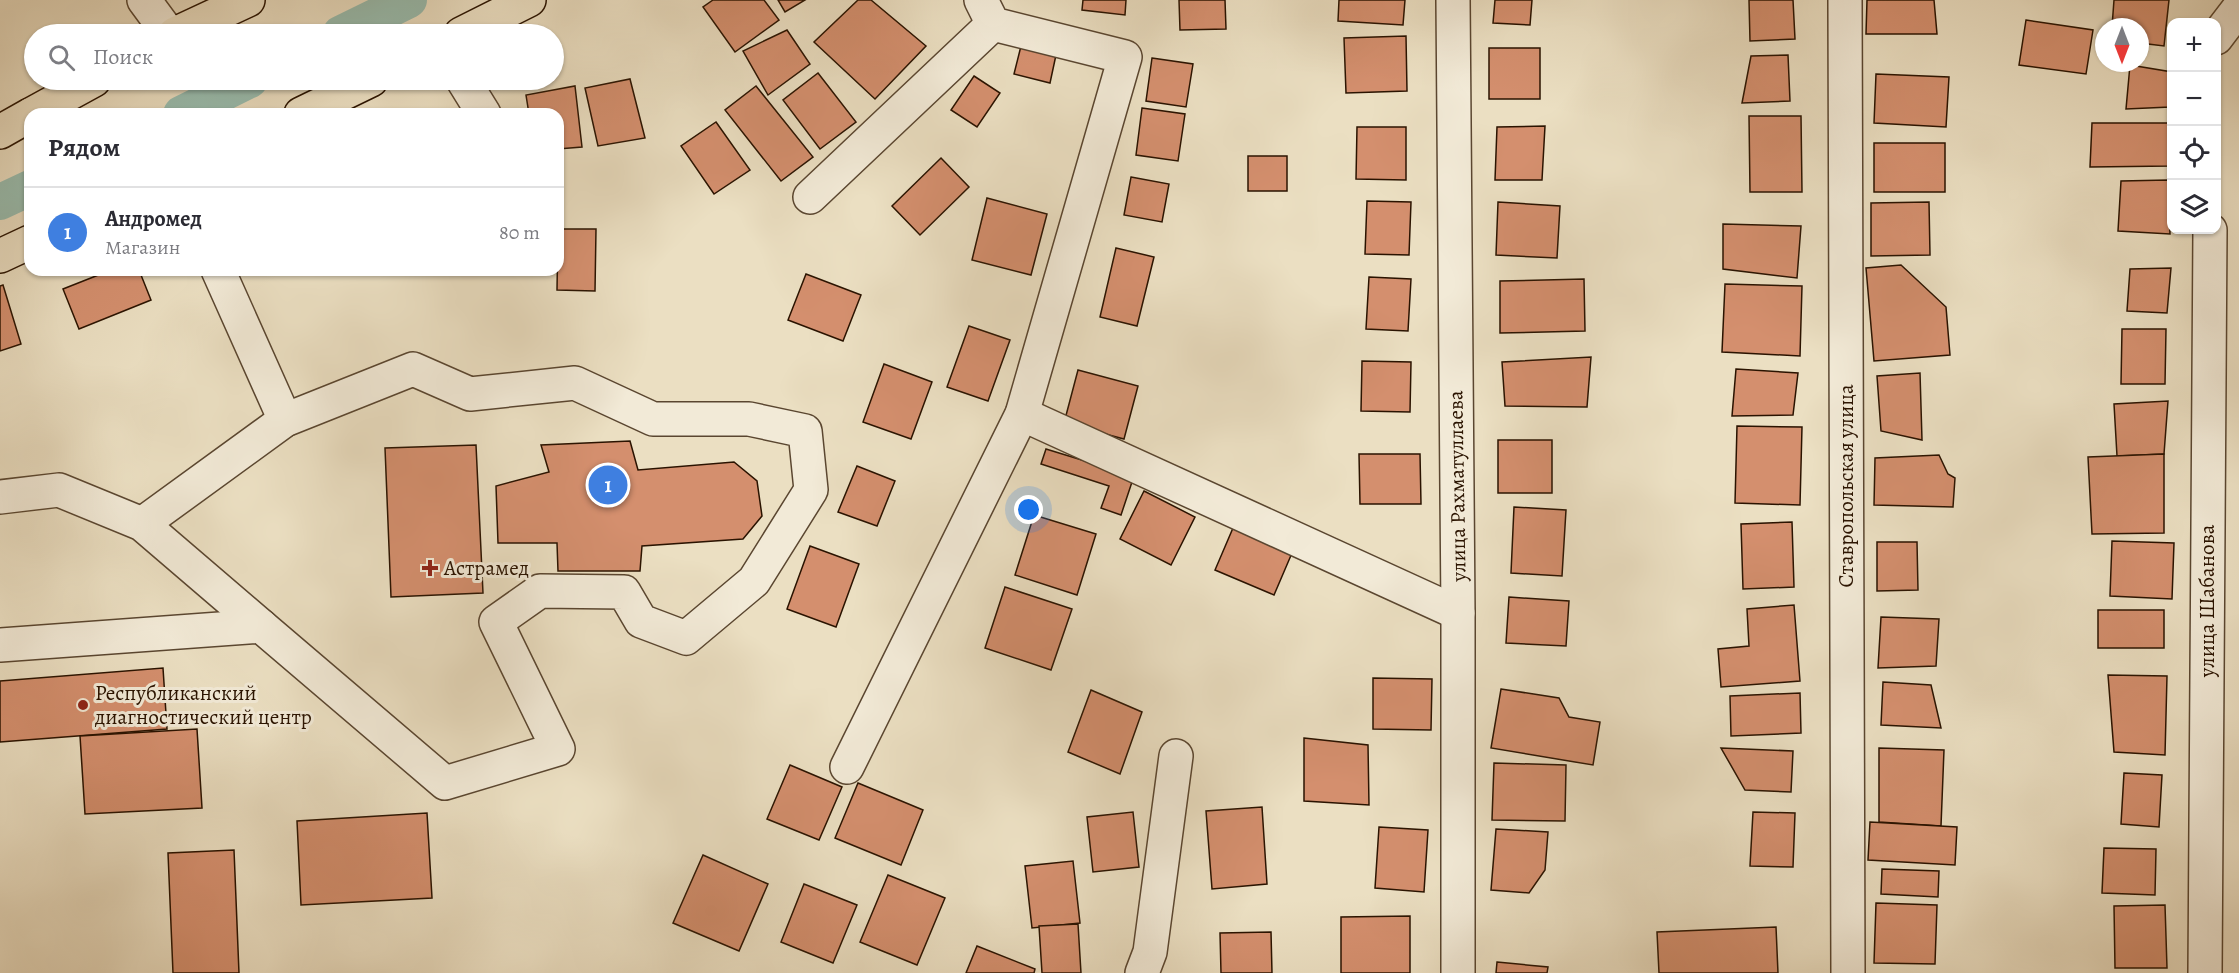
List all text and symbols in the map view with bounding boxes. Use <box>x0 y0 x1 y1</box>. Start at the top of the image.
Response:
north arrow <box>2095 18 2149 72</box>
map controls <box>2167 18 2221 234</box>
button: + <box>2167 18 2221 72</box>
search box <box>24 24 564 90</box>
icon: search <box>45 41 78 74</box>
text: Поиск <box>93 42 153 72</box>
button: − <box>2167 72 2221 126</box>
button: locate <box>2167 126 2221 180</box>
text: Рядом <box>48 130 120 165</box>
button: layers <box>2167 180 2221 234</box>
text: Андромед <box>105 204 202 234</box>
text: 1 <box>64 219 71 246</box>
text: 80 m <box>499 219 540 246</box>
text: Магазин <box>105 234 180 261</box>
street label: Ставропольская улица <box>1832 384 1860 588</box>
street label: улица Рахматуллаева <box>1441 390 1473 583</box>
pin: 1 <box>588 462 628 508</box>
your location <box>1014 495 1043 524</box>
street label: улица Шабанова <box>2193 524 2221 678</box>
place label: Астрамед <box>443 554 529 582</box>
marker: Астрамед <box>421 559 439 577</box>
place label: Республиканский диагностический центр <box>94 679 312 731</box>
marker: Республиканский диагностический центр <box>76 698 90 712</box>

